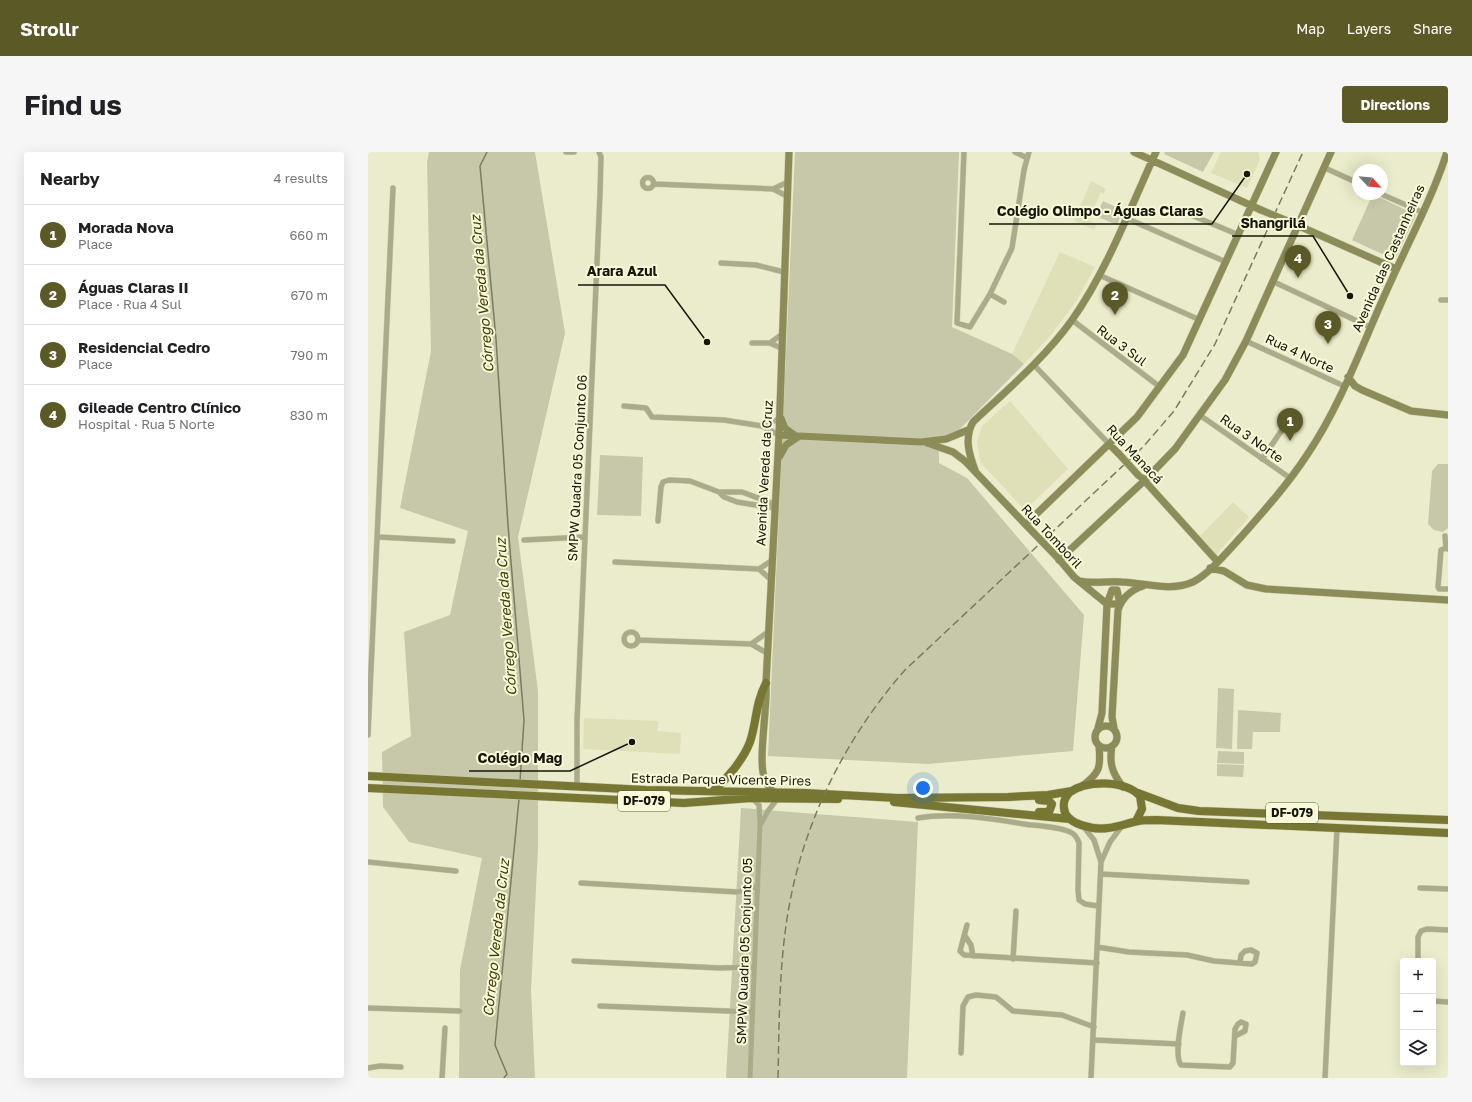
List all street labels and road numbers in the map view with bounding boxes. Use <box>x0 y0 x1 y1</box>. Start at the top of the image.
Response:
street label: Avenida das Castanheiras <box>1348 182 1428 334</box>
street label: Rua 3 Sul <box>1094 321 1150 369</box>
street label: Rua 4 Norte <box>1263 330 1337 376</box>
street label: SMPW Quadra 05 Conjunto 06 <box>564 374 590 562</box>
street label: Avenida Vereda da Cruz <box>752 399 776 546</box>
street label: Rua 3 Norte <box>1217 410 1287 466</box>
street label: Rua Manacá <box>1103 421 1167 487</box>
street label: Rua Tomboril <box>1018 501 1086 571</box>
street label: Estrada Parque Vicente Pires <box>631 769 811 789</box>
road number: DF-079 <box>618 791 670 811</box>
road number: DF-079 <box>1266 803 1318 823</box>
street label: SMPW Quadra 05 Conjunto 05 <box>733 857 755 1045</box>

